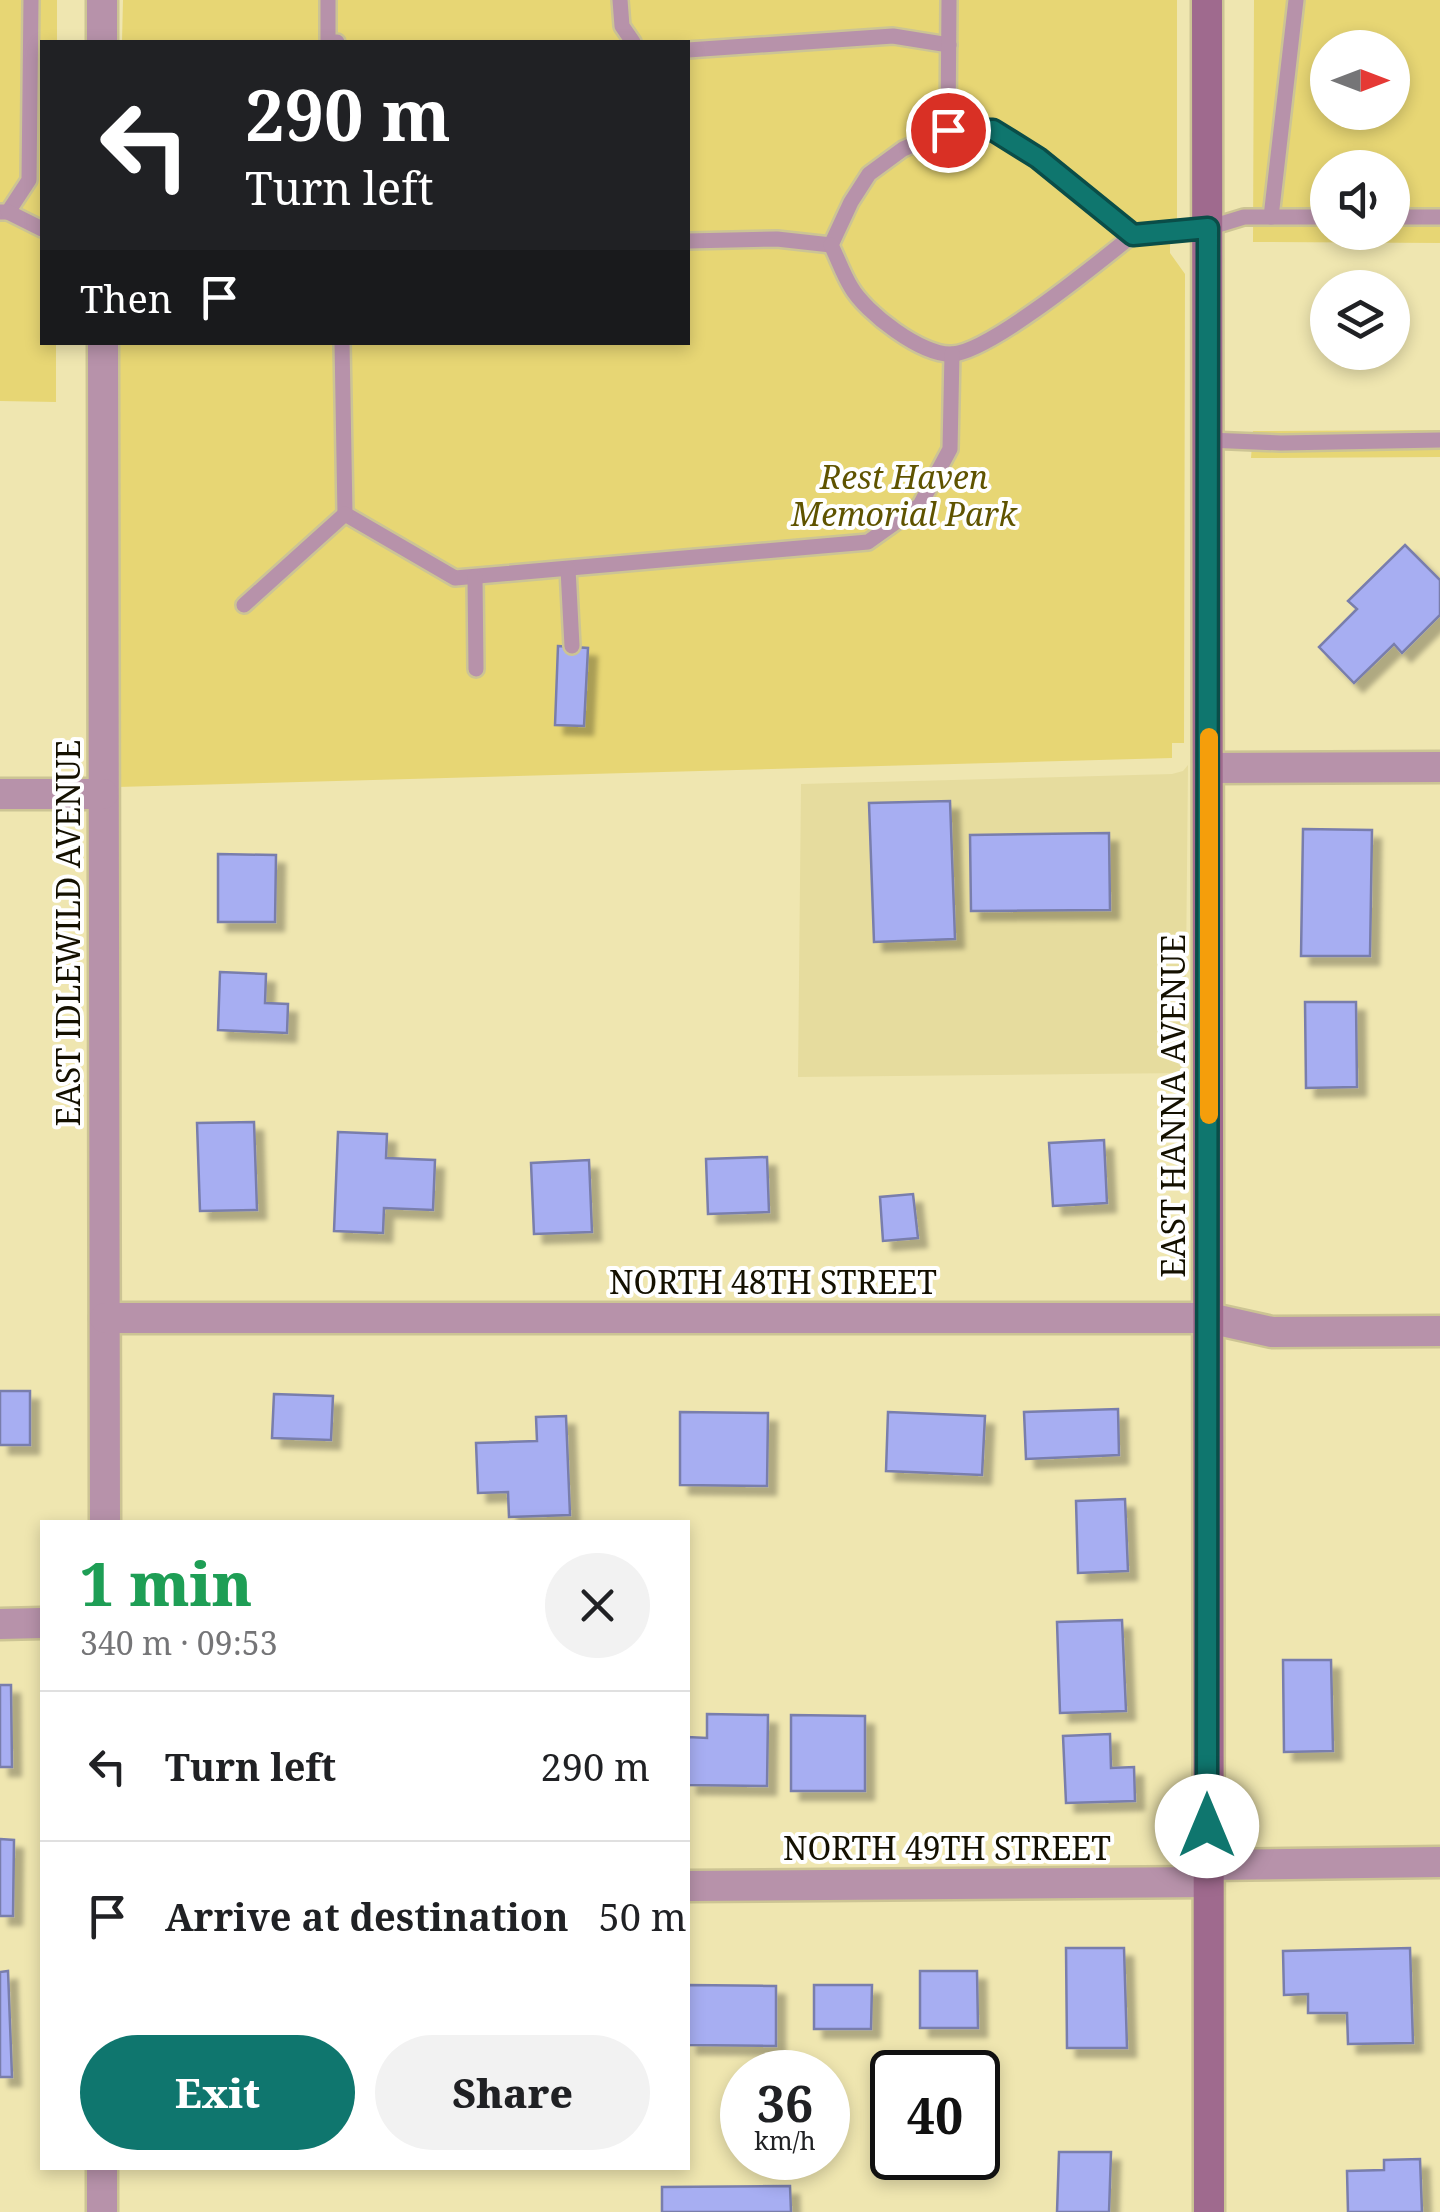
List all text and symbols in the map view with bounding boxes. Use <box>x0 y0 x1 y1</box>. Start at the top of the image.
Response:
north arrow <box>1310 30 1410 130</box>
map controls <box>1310 30 1410 370</box>
text: 290 m <box>245 66 451 162</box>
icon: left <box>80 80 210 210</box>
pin <box>906 88 991 173</box>
icon: arrive <box>921 103 976 158</box>
button: sound <box>1310 150 1410 250</box>
text: Turn left <box>245 157 434 218</box>
icon: arrive <box>192 270 247 325</box>
button: layers <box>1310 270 1410 370</box>
text: Then <box>80 272 172 324</box>
park label: Rest Haven Memorial Park <box>790 455 1019 535</box>
street label: EAST IDLEWILD AVENUE <box>46 739 89 1127</box>
street label: EAST HANNA AVENUE <box>1151 934 1194 1278</box>
street label: NORTH 48TH STREET <box>609 1260 937 1303</box>
text: 1 min <box>80 1542 252 1624</box>
button: close <box>545 1553 650 1658</box>
text: 340 m · 09:53 <box>80 1621 278 1664</box>
icon: left <box>80 1739 135 1794</box>
text: Turn left <box>165 1740 336 1792</box>
text: 290 m <box>540 1740 650 1792</box>
position arrow <box>1155 1774 1259 1878</box>
street label: NORTH 49TH STREET <box>783 1826 1111 1869</box>
icon: arrive <box>80 1889 135 1944</box>
text: Arrive at destination <box>165 1890 569 1942</box>
text: 50 m <box>599 1890 687 1942</box>
button: Exit <box>80 2035 355 2150</box>
button: Share <box>375 2035 650 2150</box>
speed limit sign: 40 <box>870 2050 1000 2180</box>
text: 36 <box>757 2069 813 2137</box>
text: km/h <box>754 2123 816 2157</box>

